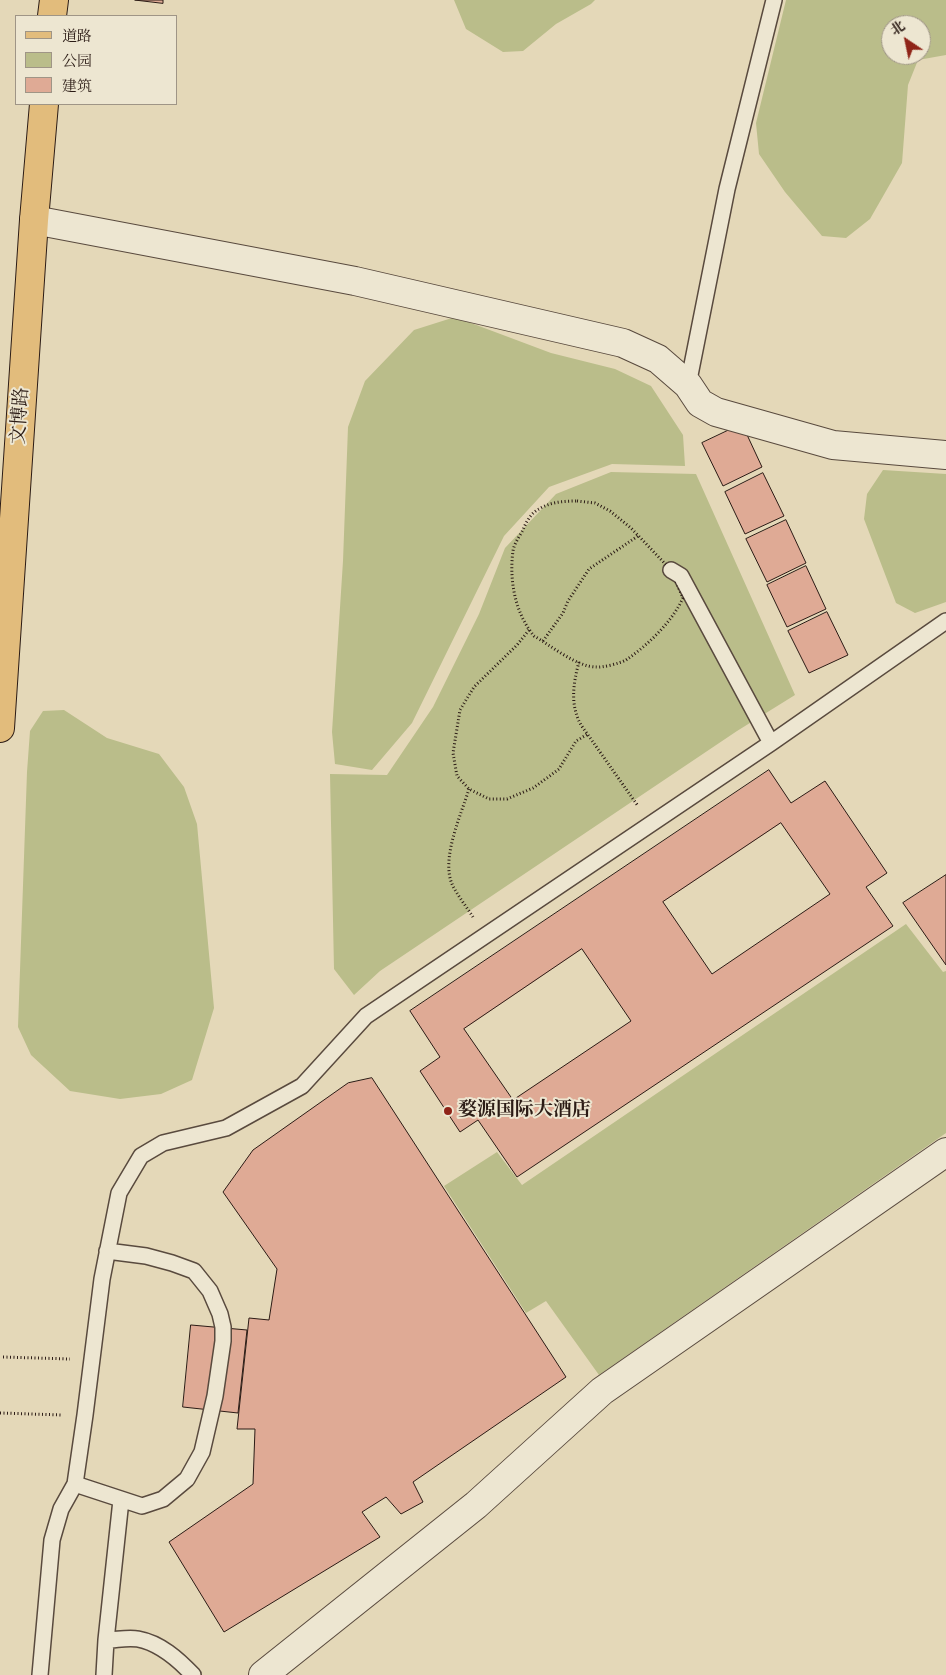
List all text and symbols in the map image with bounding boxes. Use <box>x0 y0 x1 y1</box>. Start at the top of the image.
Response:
legend <box>15 15 178 105</box>
north arrow <box>881 15 931 65</box>
text: 北 <box>887 16 909 40</box>
text: 道路 <box>62 26 92 46</box>
text: 公园 <box>62 51 92 71</box>
text: 建筑 <box>62 76 92 96</box>
street label: 文博路 <box>8 387 34 445</box>
place label: 婺源国际大酒店 <box>458 1100 591 1122</box>
marker: 婺源国际大酒店 <box>442 1105 454 1117</box>

